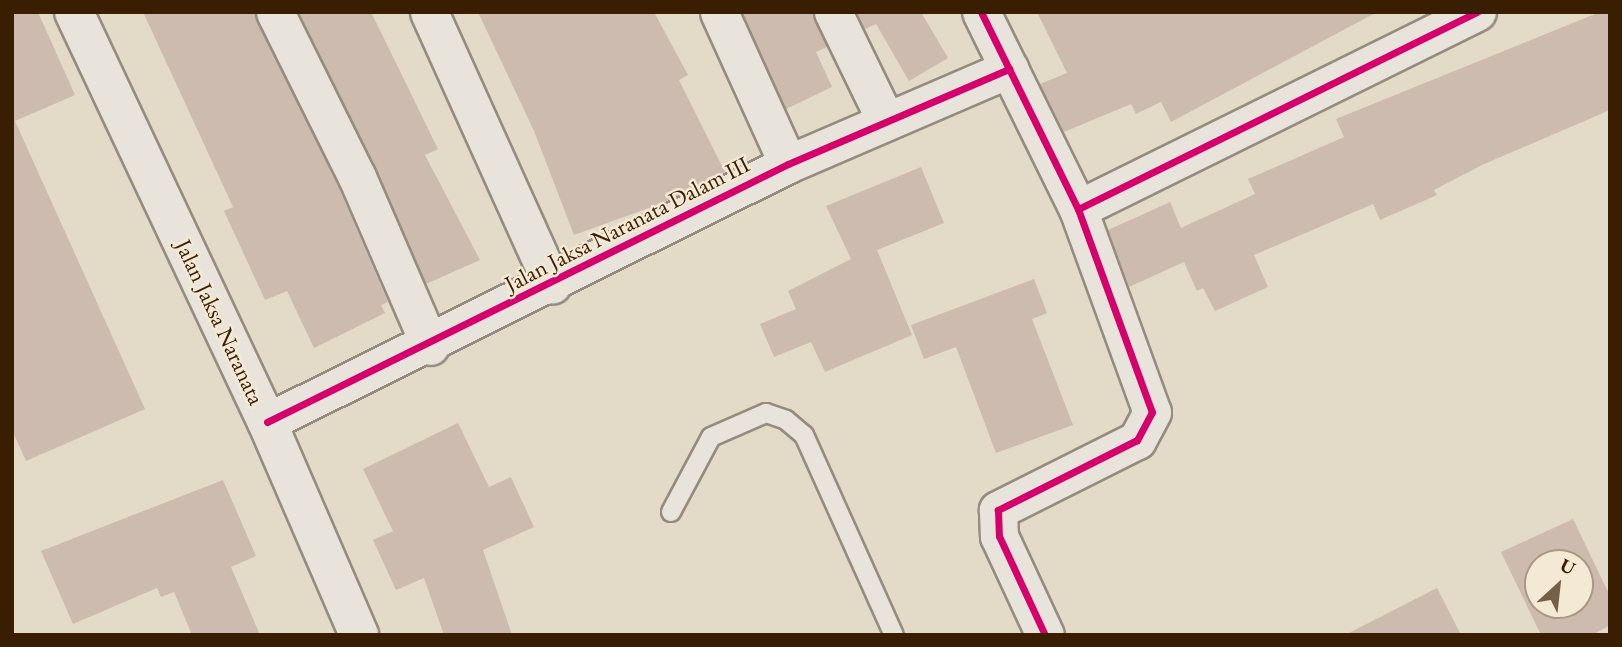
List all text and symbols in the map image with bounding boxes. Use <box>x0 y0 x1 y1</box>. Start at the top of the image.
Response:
street label: Jalan Jaksa Naranata Dalam III <box>500 150 754 298</box>
street label: Jalan Jaksa Naranata <box>170 235 270 409</box>
north arrow <box>1524 549 1594 619</box>
text: U <box>1556 552 1580 581</box>

